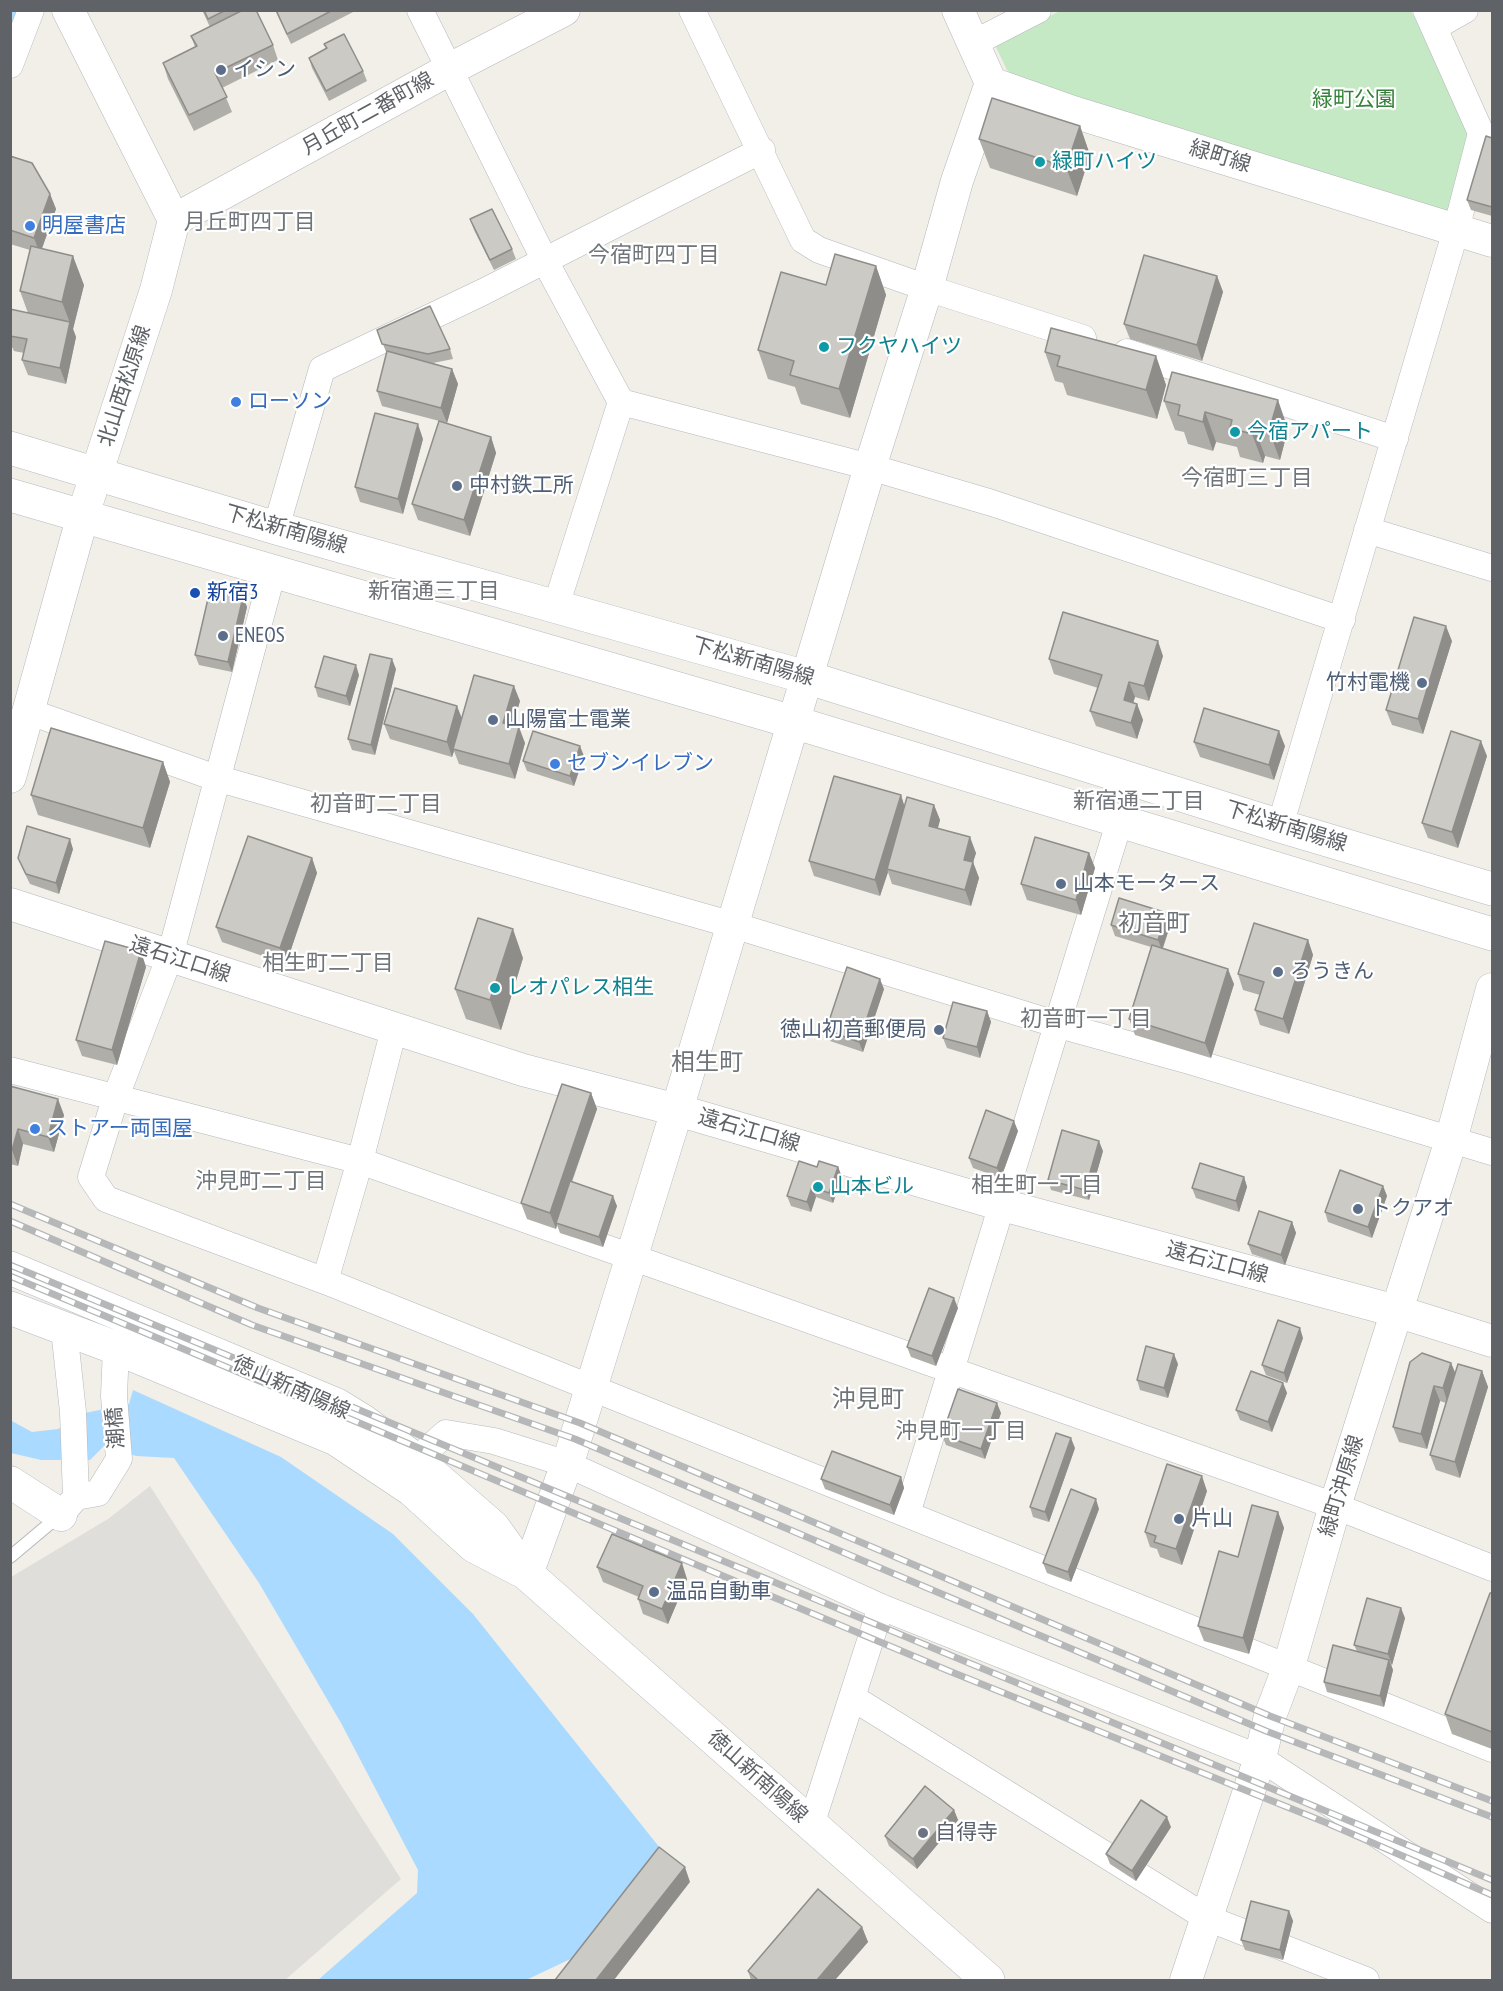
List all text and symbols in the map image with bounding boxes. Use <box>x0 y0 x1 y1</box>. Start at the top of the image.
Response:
place label: イシン <box>233 57 296 83</box>
marker: イシン <box>214 63 228 77</box>
street label: 月丘町二番町線 <box>298 67 438 161</box>
park label: 緑町公園 <box>1312 87 1396 113</box>
street label: 緑町線 <box>1186 136 1254 178</box>
place label: 緑町ハイツ <box>1052 149 1157 175</box>
marker: 緑町ハイツ <box>1033 155 1047 169</box>
district label: 月丘町四丁目 <box>184 210 316 236</box>
place label: 明屋書店 <box>42 213 126 239</box>
marker: 明屋書店 <box>23 219 37 233</box>
district label: 今宿町四丁目 <box>588 243 720 269</box>
street label: 北山西松原線 <box>94 322 156 450</box>
place label: フクヤハイツ <box>836 334 962 360</box>
marker: フクヤハイツ <box>817 340 831 354</box>
place label: ローソン <box>248 389 332 415</box>
marker: ローソン <box>229 395 243 409</box>
place label: 今宿アパート <box>1247 419 1373 445</box>
marker: 今宿アパート <box>1228 425 1242 439</box>
district label: 今宿町三丁目 <box>1181 466 1313 492</box>
place label: 中村鉄工所 <box>469 473 574 499</box>
marker: 中村鉄工所 <box>450 479 464 493</box>
street label: 下松新南陽線 <box>222 501 350 559</box>
district label: 新宿通三丁目 <box>368 579 500 605</box>
place label: 新宿3 <box>207 580 258 606</box>
marker: 新宿3 <box>188 586 202 600</box>
place label: ENEOS <box>235 623 285 649</box>
marker: ENEOS <box>216 629 230 643</box>
street label: 下松新南陽線 <box>689 633 817 691</box>
place label: 竹村電機 <box>1326 670 1410 696</box>
marker: 竹村電機 <box>1415 676 1429 690</box>
place label: 山陽富士電業 <box>505 707 631 733</box>
marker: 山陽富士電業 <box>486 713 500 727</box>
place label: セブンイレブン <box>567 751 714 777</box>
marker: セブンイレブン <box>548 757 562 771</box>
district label: 新宿通二丁目 <box>1073 789 1205 815</box>
district label: 初音町二丁目 <box>310 792 442 818</box>
street label: 下松新南陽線 <box>1222 797 1350 857</box>
place label: 山本モータース <box>1073 871 1220 897</box>
marker: 山本モータース <box>1054 877 1068 891</box>
district label: 初音町 <box>1118 910 1190 938</box>
street label: 遠石江口線 <box>126 932 234 988</box>
district label: 相生町二丁目 <box>262 951 394 977</box>
place label: ろうきん <box>1290 959 1374 985</box>
marker: ろうきん <box>1271 965 1285 979</box>
place label: レオパレス相生 <box>507 975 654 1001</box>
marker: レオパレス相生 <box>488 981 502 995</box>
district label: 初音町一丁目 <box>1020 1007 1152 1033</box>
place label: 徳山初音郵便局 <box>780 1017 927 1043</box>
marker: 徳山初音郵便局 <box>932 1023 946 1037</box>
district label: 相生町 <box>671 1049 743 1077</box>
street label: 遠石江口線 <box>695 1104 803 1158</box>
place label: ストアー両国屋 <box>47 1116 193 1142</box>
marker: ストアー両国屋 <box>28 1122 42 1136</box>
district label: 沖見町二丁目 <box>195 1169 327 1195</box>
district label: 相生町一丁目 <box>971 1173 1103 1199</box>
place label: 山本ビル <box>830 1174 914 1200</box>
marker: 山本ビル <box>811 1180 825 1194</box>
place label: トクアオ <box>1370 1196 1454 1222</box>
marker: トクアオ <box>1351 1202 1365 1216</box>
street label: 遠石江口線 <box>1163 1237 1271 1289</box>
street label: 徳山新南陽線 <box>228 1351 354 1425</box>
district label: 沖見町 <box>832 1386 904 1414</box>
street label: 潮橋 <box>102 1406 130 1450</box>
district label: 沖見町一丁目 <box>895 1419 1027 1445</box>
street label: 緑町沖原線 <box>1315 1432 1369 1540</box>
place label: 片山 <box>1191 1506 1233 1532</box>
marker: 片山 <box>1172 1512 1186 1526</box>
place label: 温品自動車 <box>666 1579 771 1605</box>
marker: 温品自動車 <box>647 1585 661 1599</box>
street label: 徳山新南陽線 <box>702 1725 812 1829</box>
place label: 自得寺 <box>935 1820 998 1846</box>
marker: 自得寺 <box>916 1826 930 1840</box>

